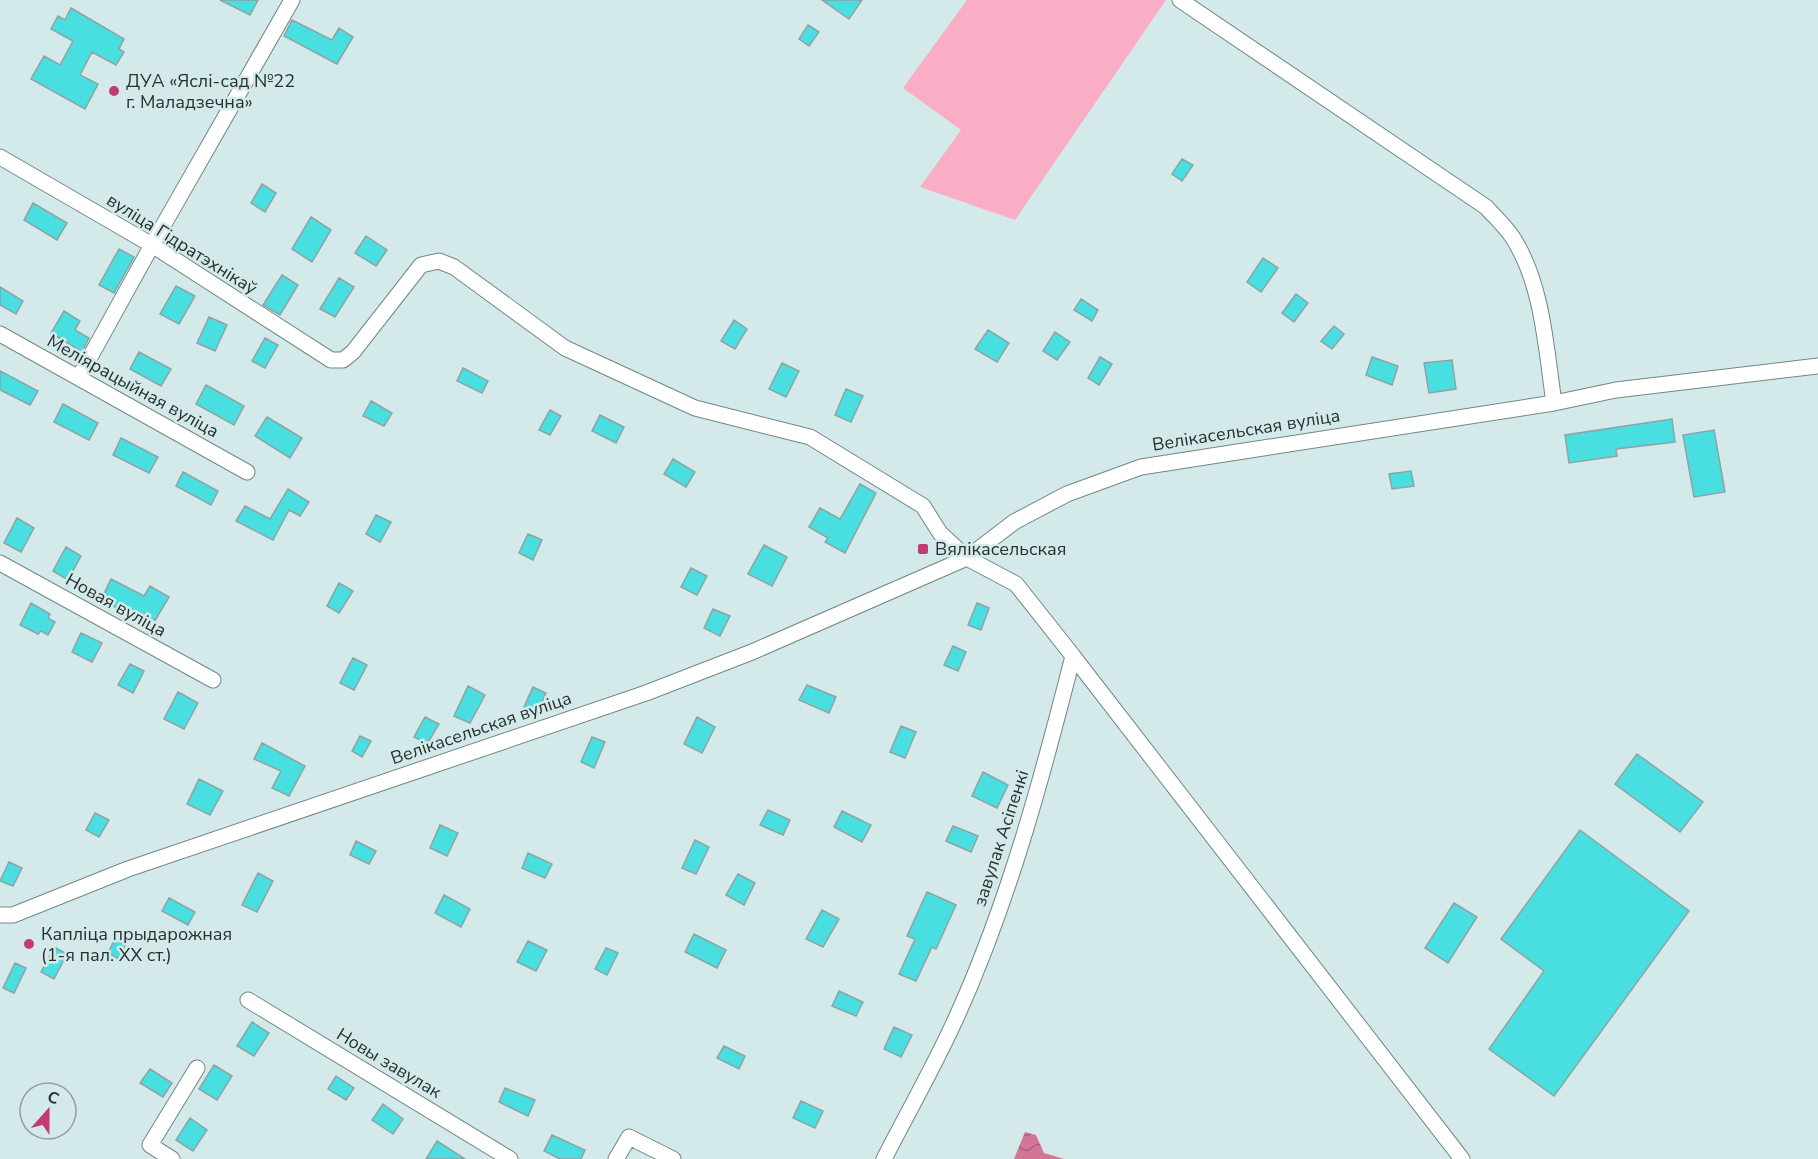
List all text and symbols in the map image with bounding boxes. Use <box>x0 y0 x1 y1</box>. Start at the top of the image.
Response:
place label: ДУА «Яслі-сад №22 г. Маладзечна» <box>126 69 295 114</box>
marker: ДУА «Яслі-сад №22 г. Маладзечна» <box>107 84 121 98</box>
street label: вуліца Гідратэхнікаў <box>102 188 262 300</box>
street label: Меліярацыйная вуліца <box>43 329 223 443</box>
street label: Велікасельская вуліца <box>1150 403 1342 457</box>
place label: Вялікасельская <box>935 537 1066 561</box>
marker: Вялікасельская <box>916 542 930 556</box>
street label: Новая вуліца <box>61 567 171 643</box>
street label: Велікасельская вуліца <box>387 686 575 770</box>
street label: завулак Асіпенкі <box>968 767 1034 909</box>
place label: Капліца прыдарожная (1-я пал. XX ст.) <box>41 922 232 967</box>
marker: Капліца прыдарожная (1-я пал. XX ст.) <box>22 937 36 951</box>
street label: Новы завулак <box>332 1022 446 1104</box>
north arrow <box>18 1081 78 1141</box>
text: С <box>44 1086 62 1110</box>

